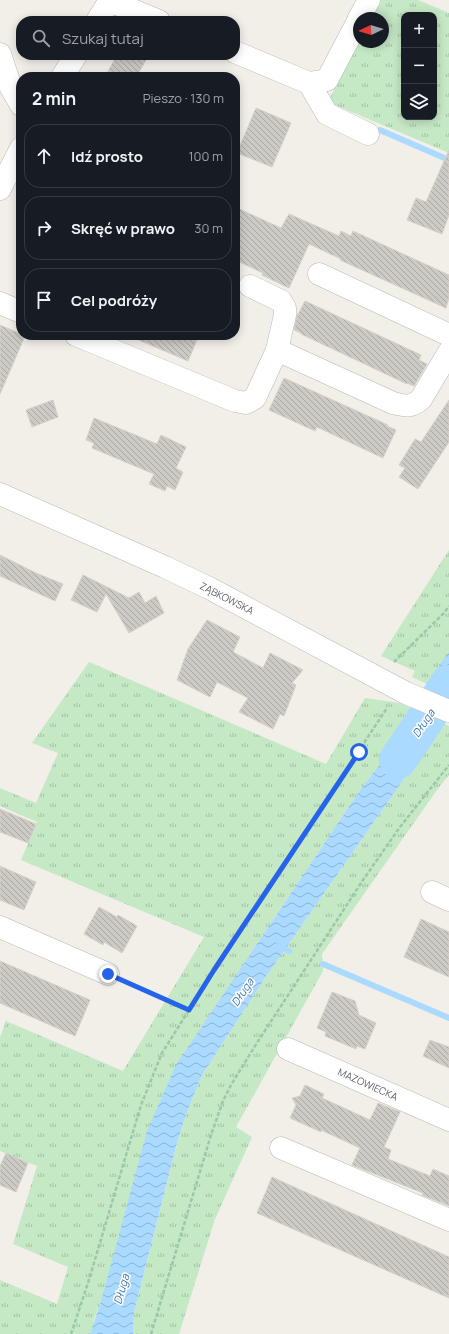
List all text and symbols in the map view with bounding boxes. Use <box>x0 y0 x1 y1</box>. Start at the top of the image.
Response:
north arrow <box>353 12 389 48</box>
map controls <box>401 12 437 120</box>
button: + <box>401 12 437 48</box>
search box <box>16 16 240 60</box>
icon: search <box>30 27 52 49</box>
text: Szukaj tutaj <box>62 28 144 49</box>
button: − <box>401 48 437 84</box>
button: layers <box>401 84 437 120</box>
text: 2 min <box>32 87 76 110</box>
text: Pieszo · 130 m <box>143 89 224 107</box>
icon: ahead <box>33 145 55 167</box>
text: Idź prosto <box>71 146 143 167</box>
text: 100 m <box>188 147 223 165</box>
icon: right <box>33 217 55 239</box>
text: Skręć w prawo <box>71 218 175 239</box>
text: 30 m <box>194 219 223 237</box>
icon: arrive <box>33 289 55 311</box>
text: Cel podróży <box>71 290 157 311</box>
street label: ZĄBKOWSKA <box>198 578 257 618</box>
water label: Długa <box>408 705 438 740</box>
route start <box>350 743 368 761</box>
route end <box>99 965 117 983</box>
water label: Długa <box>227 974 257 1009</box>
street label: MAZOWIECKA <box>336 1065 401 1104</box>
water label: Długa <box>110 1271 133 1306</box>

